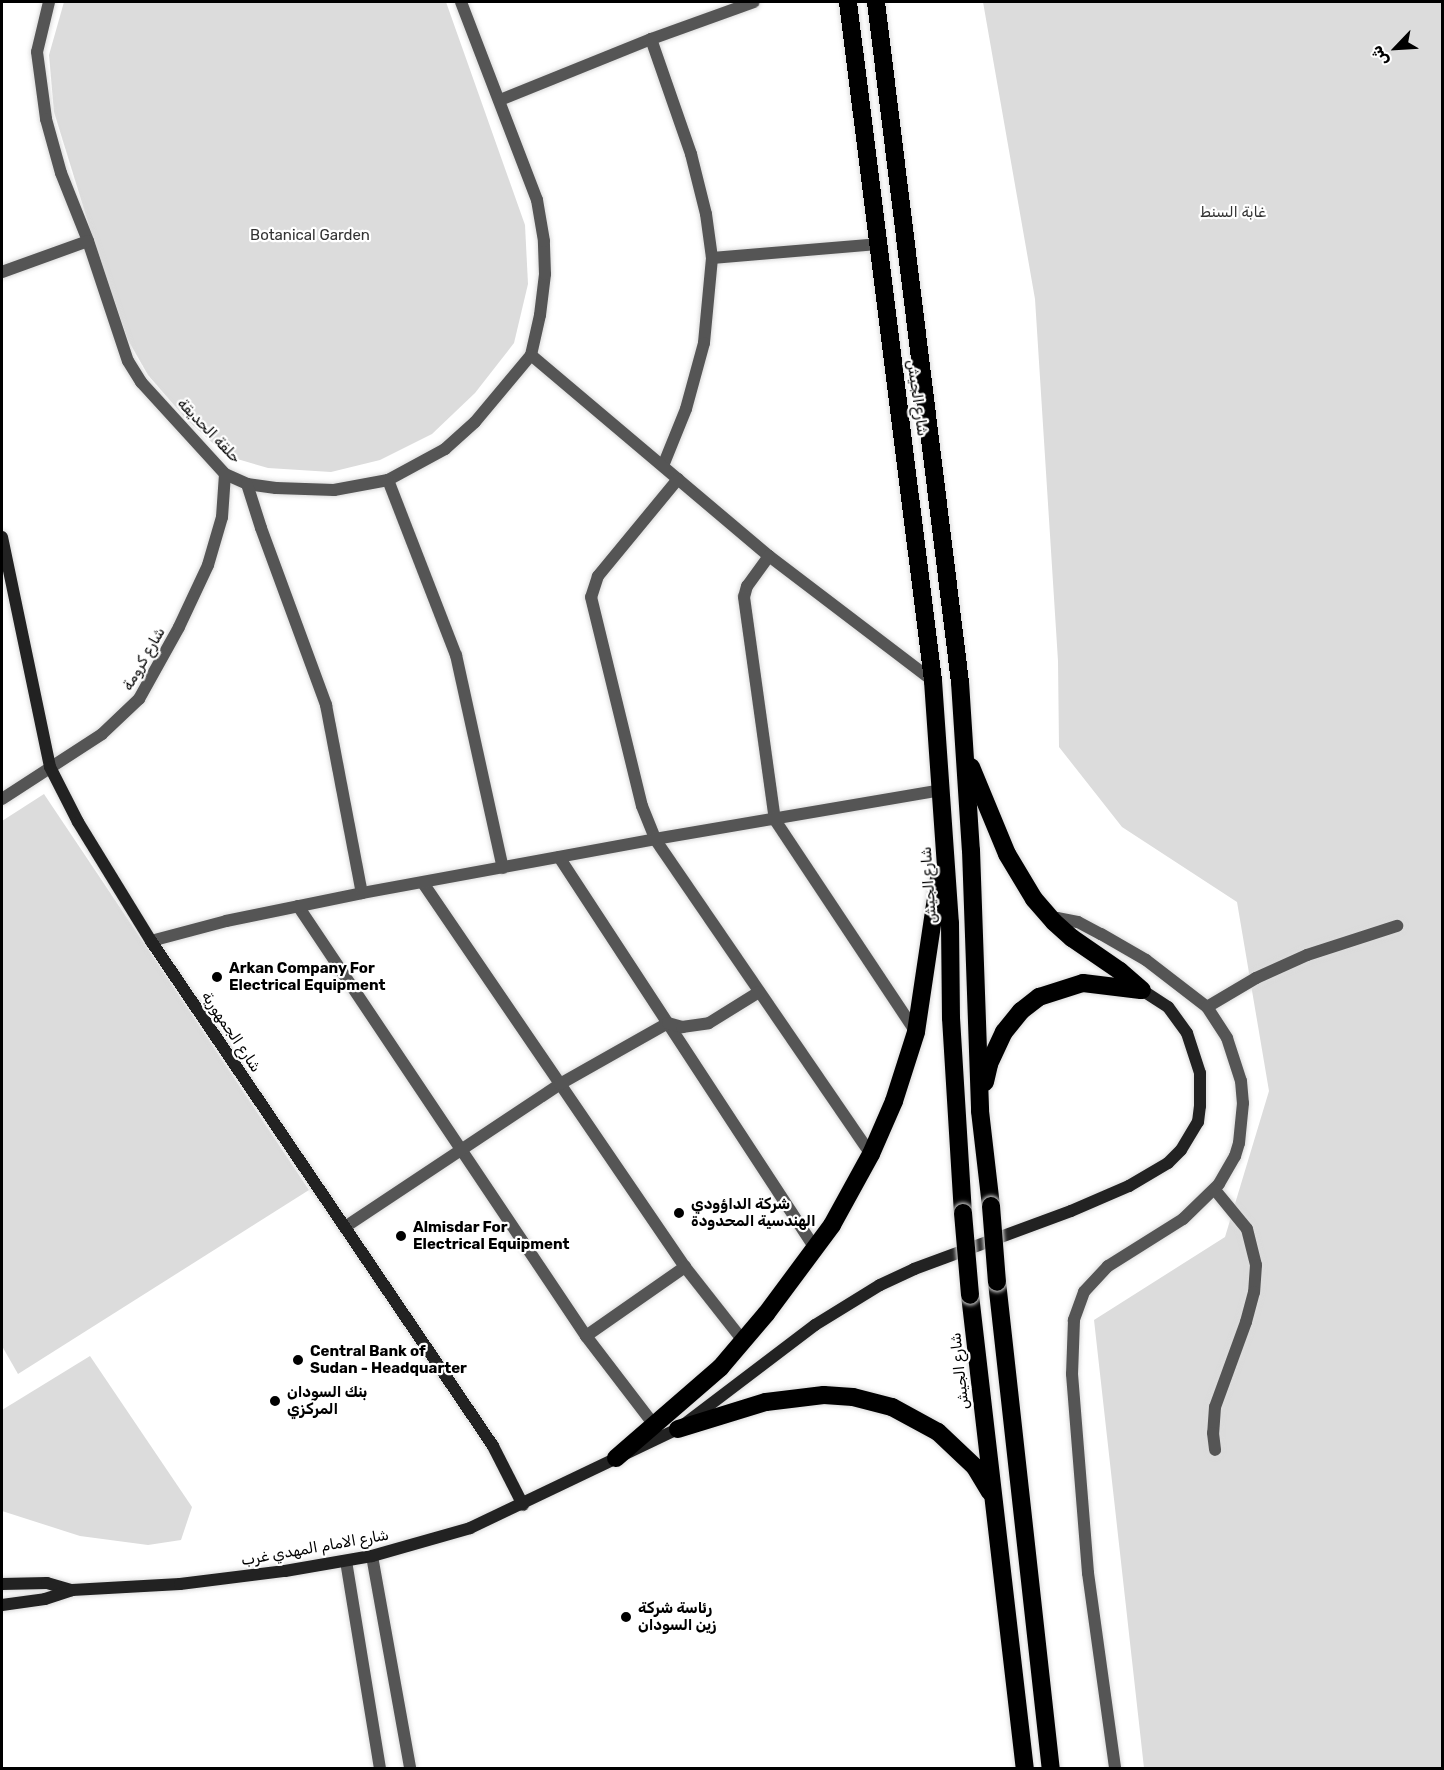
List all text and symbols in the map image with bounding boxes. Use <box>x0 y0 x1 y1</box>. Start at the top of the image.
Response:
north arrow <box>1366 18 1426 78</box>
text: ش <box>1366 43 1392 69</box>
park label: غابة السنط <box>1200 204 1266 222</box>
park label: Botanical Garden <box>250 227 370 245</box>
street label: شارع الجيش <box>903 358 931 438</box>
street label: حلقة الحديقة <box>174 395 244 467</box>
street label: شارع كرومة <box>119 624 169 694</box>
street label: شارع الجيش <box>917 846 941 924</box>
place label: Arkan Company For Electrical Equipment <box>229 959 386 994</box>
marker: Arkan Company For Electrical Equipment <box>210 970 224 984</box>
street label: شارع الجمهورية <box>197 988 265 1076</box>
place label: شركة الداؤودي الهندسية المحدودة <box>691 1195 816 1230</box>
marker: شركة الداؤودي الهندسية المحدودة <box>672 1206 686 1220</box>
place label: Almisdar For Electrical Equipment <box>413 1218 570 1253</box>
marker: Almisdar For Electrical Equipment <box>394 1229 408 1243</box>
street label: شارع الجيش <box>947 1332 973 1410</box>
place label: Central Bank of Sudan - Headquarter <box>310 1342 467 1377</box>
marker: Central Bank of Sudan - Headquarter <box>291 1353 305 1367</box>
place label: بنك السودان المركزي <box>287 1383 367 1418</box>
marker: بنك السودان المركزي <box>268 1394 282 1408</box>
street label: شارع الامام المهدي غرب <box>240 1526 390 1570</box>
place label: رئاسة شركة زين السودان <box>638 1599 717 1634</box>
marker: رئاسة شركة زين السودان <box>619 1610 633 1624</box>

